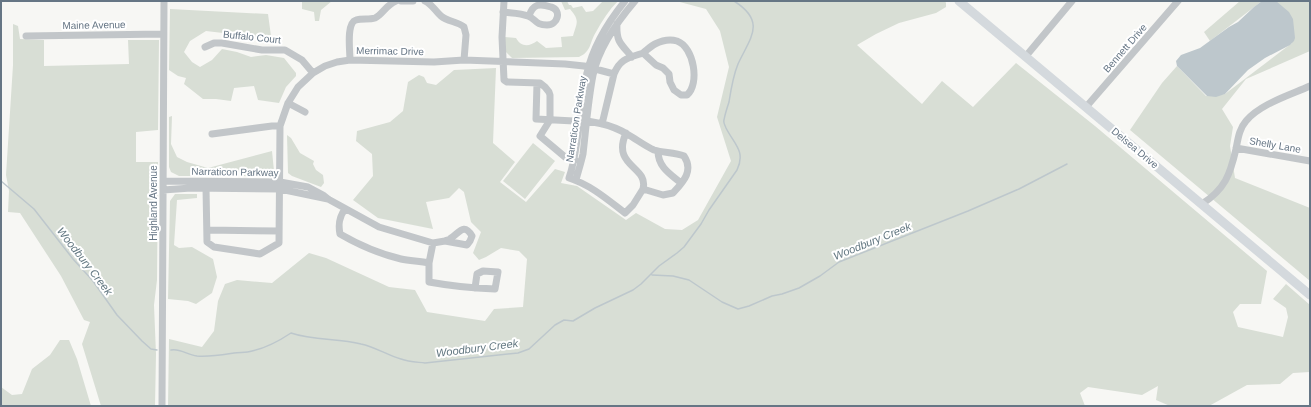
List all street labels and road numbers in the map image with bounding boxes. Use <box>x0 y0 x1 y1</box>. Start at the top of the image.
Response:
street label: Maine Avenue <box>62 19 126 31</box>
street label: Bennett Drive <box>1101 21 1149 74</box>
street label: Buffalo Court <box>222 28 282 46</box>
street label: Merrimac Drive <box>356 45 424 57</box>
street label: Narraticon Parkway <box>564 75 588 163</box>
street label: Delsea Drive <box>1110 125 1161 171</box>
street label: Shelly Lane <box>1248 135 1302 155</box>
street label: Highland Avenue <box>148 165 159 241</box>
street label: Narraticon Parkway <box>191 166 279 178</box>

